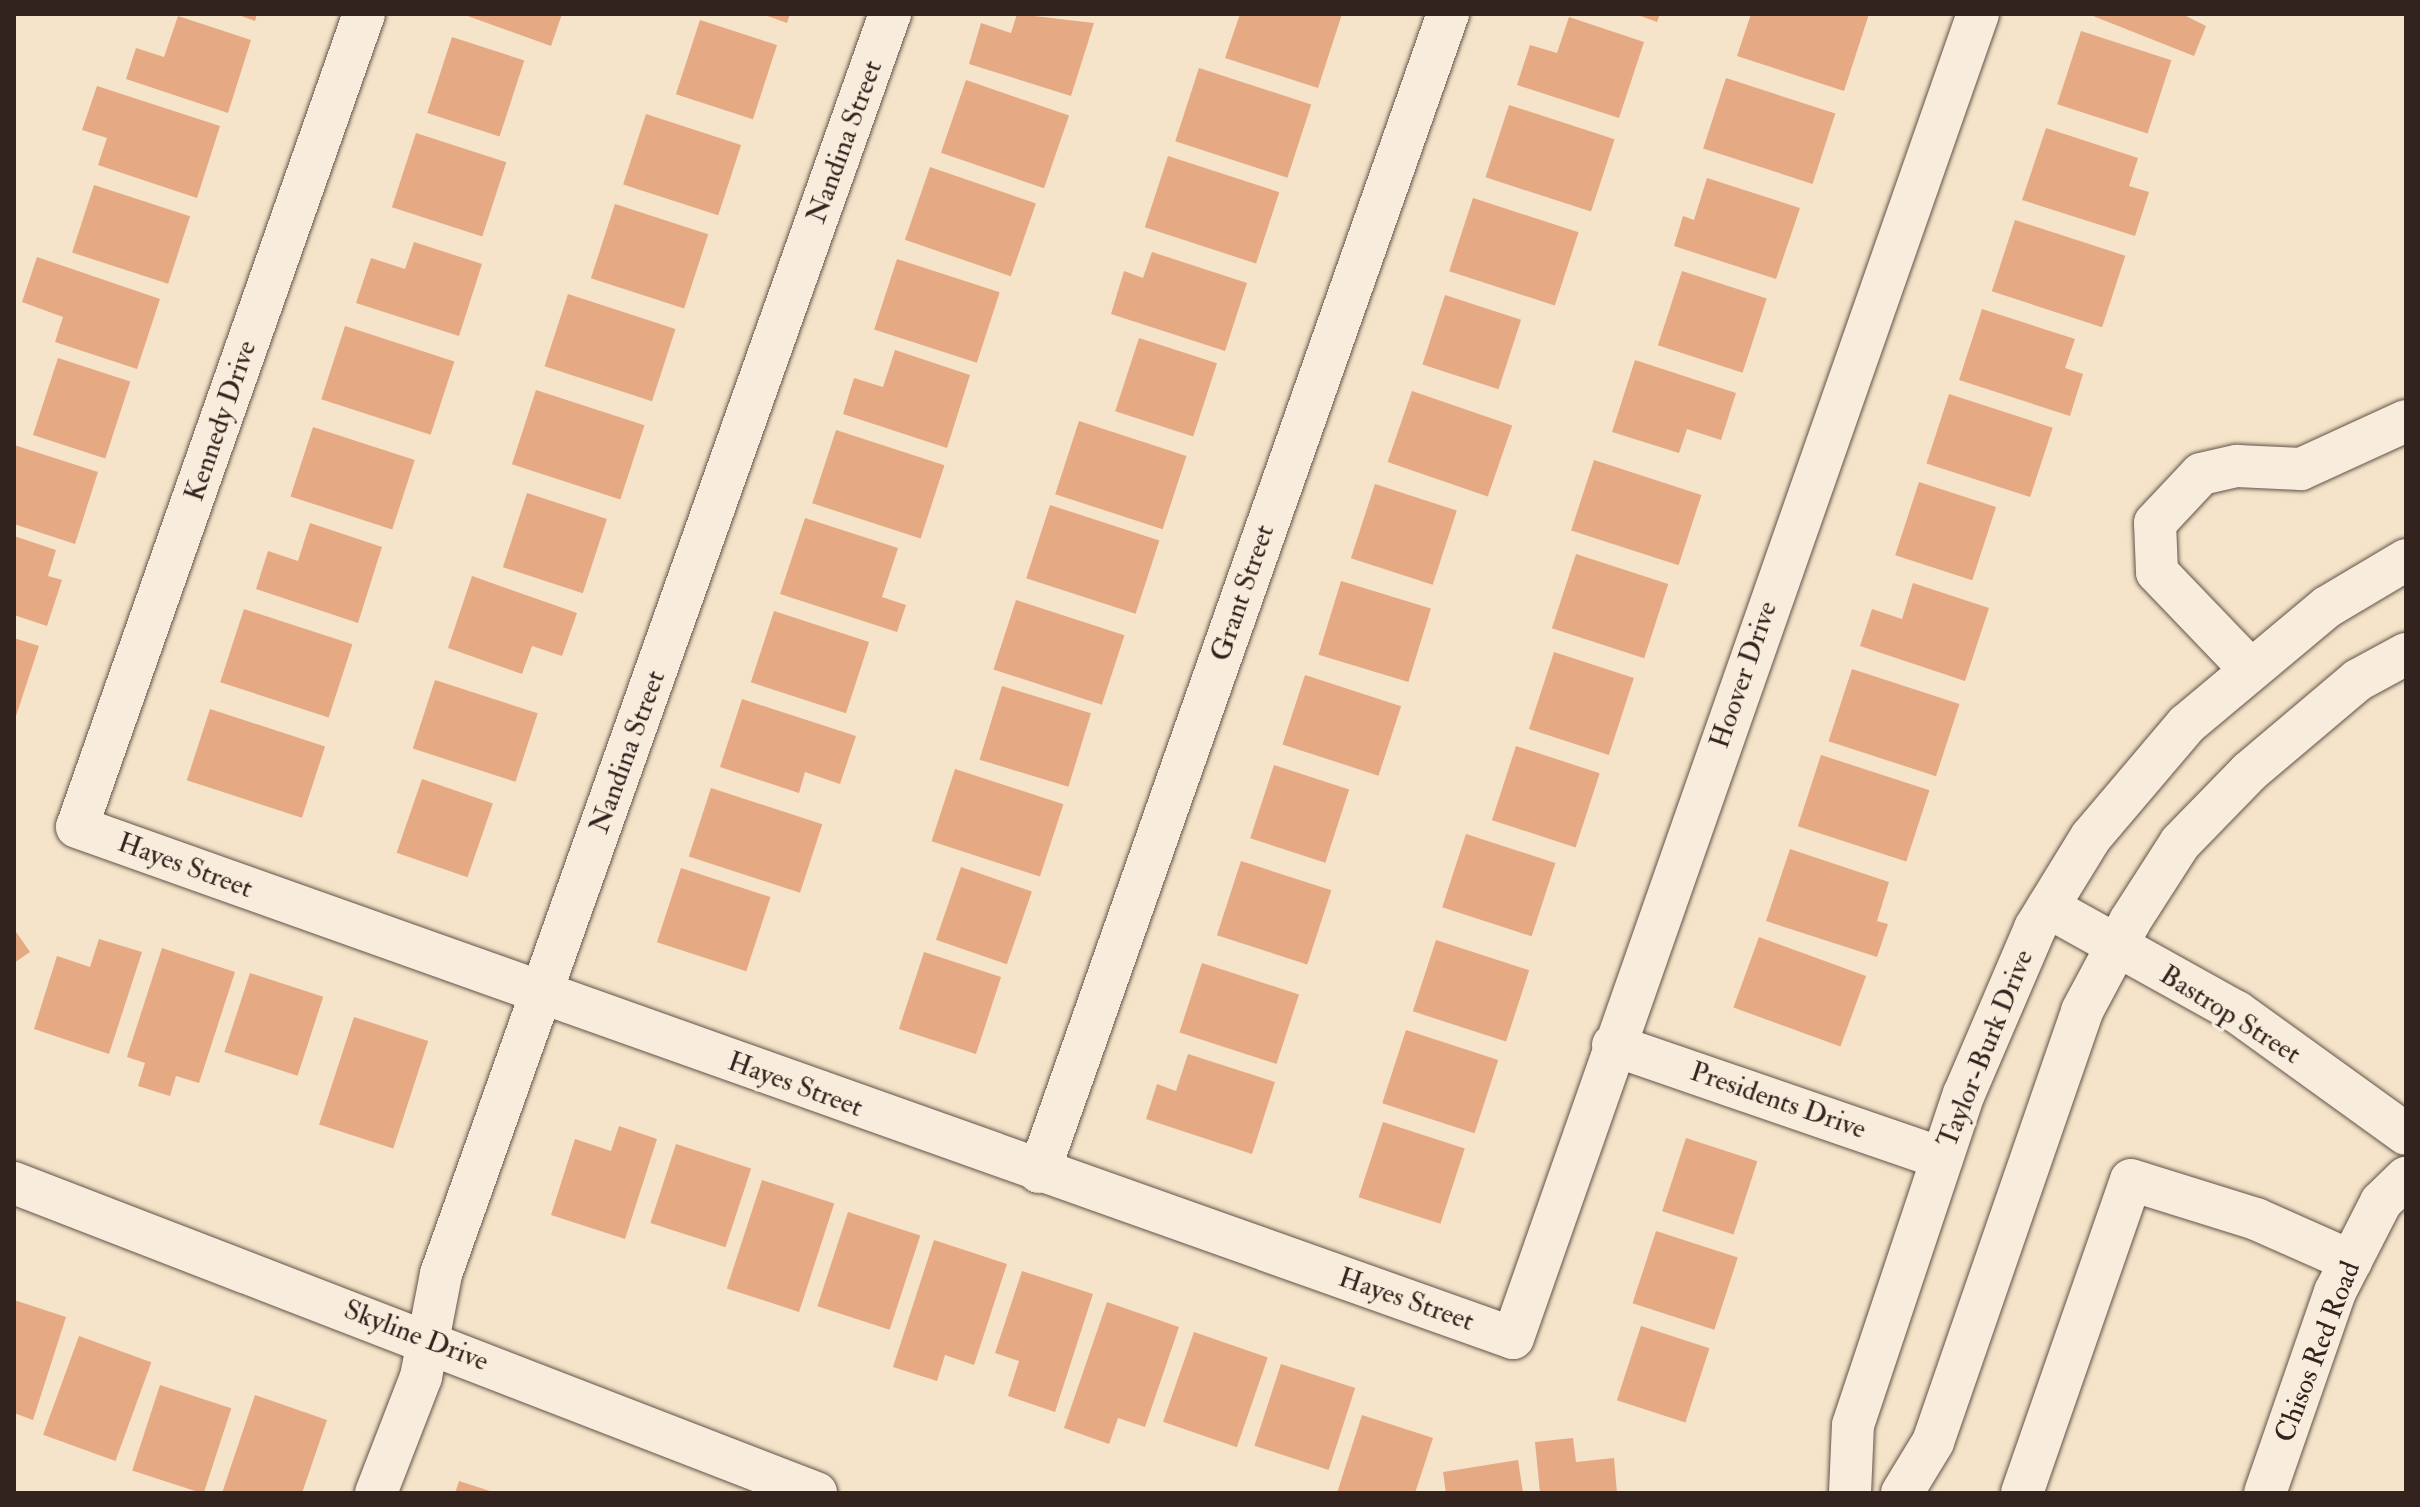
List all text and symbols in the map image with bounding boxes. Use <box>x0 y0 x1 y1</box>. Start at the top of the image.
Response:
street label: Nandina Street <box>800 56 890 228</box>
street label: Kennedy Drive <box>178 336 264 506</box>
street label: Grant Street <box>1204 520 1282 666</box>
street label: Hoover Drive <box>1703 597 1785 753</box>
street label: Nandina Street <box>583 666 673 838</box>
street label: Hayes Street <box>113 826 257 906</box>
street label: Taylor-Burk Drive <box>1931 945 2041 1153</box>
street label: Bastrop Street <box>2153 958 2307 1072</box>
street label: Hayes Street <box>723 1045 867 1125</box>
street label: Presidents Drive <box>1686 1055 1870 1147</box>
street label: Chisos Red Road <box>2268 1257 2368 1447</box>
street label: Hayes Street <box>1334 1261 1478 1339</box>
street label: Skyline Drive <box>339 1293 493 1379</box>

